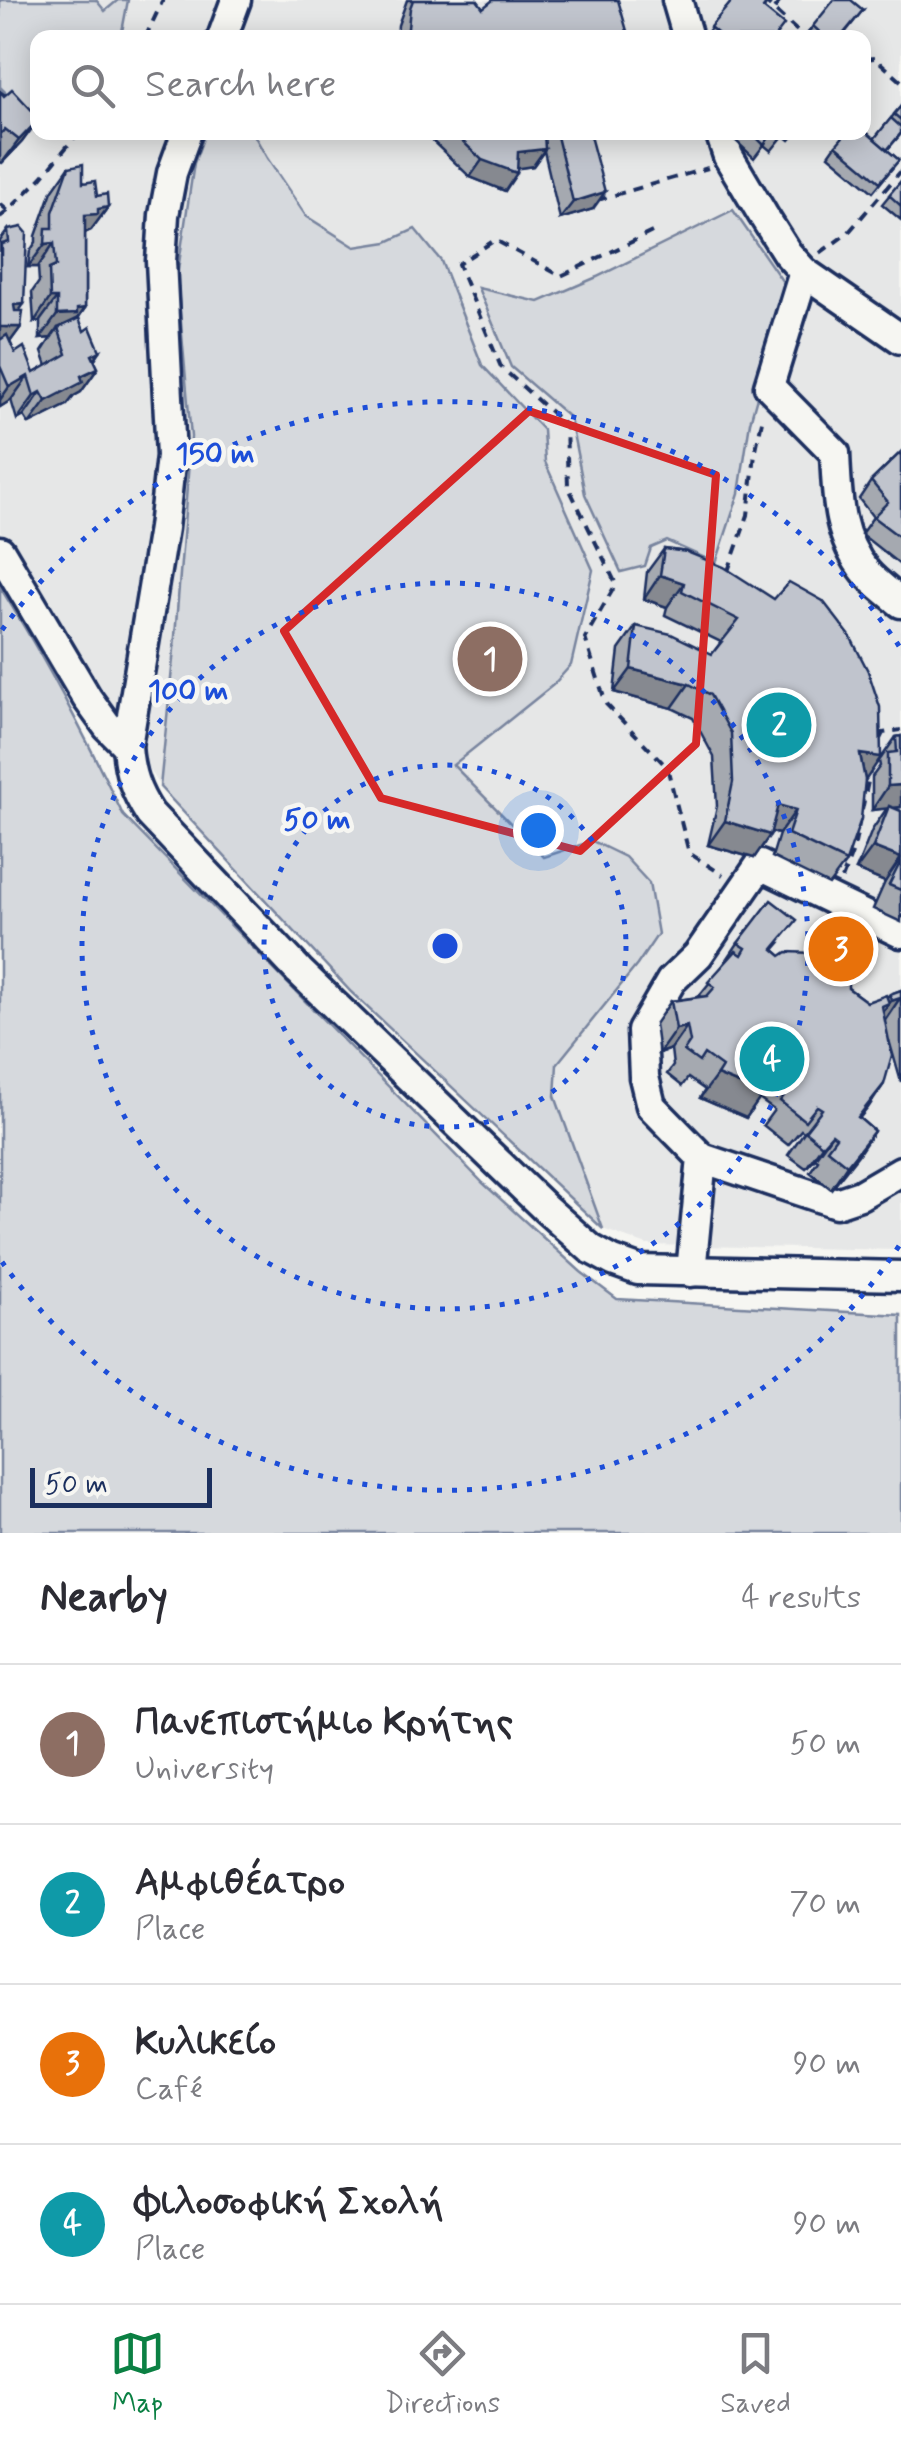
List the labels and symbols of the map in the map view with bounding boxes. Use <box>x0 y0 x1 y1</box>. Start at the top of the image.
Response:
text: 150 m <box>175 435 255 474</box>
pin: 1 <box>458 622 522 696</box>
text: 100 m <box>148 672 228 711</box>
pin: 2 <box>746 688 812 762</box>
text: 50 m <box>283 801 351 840</box>
your location <box>513 805 564 856</box>
pin: 3 <box>808 912 874 986</box>
centre of rings <box>427 928 463 964</box>
pin: 4 <box>740 1022 804 1096</box>
scale bar <box>30 1463 212 1508</box>

